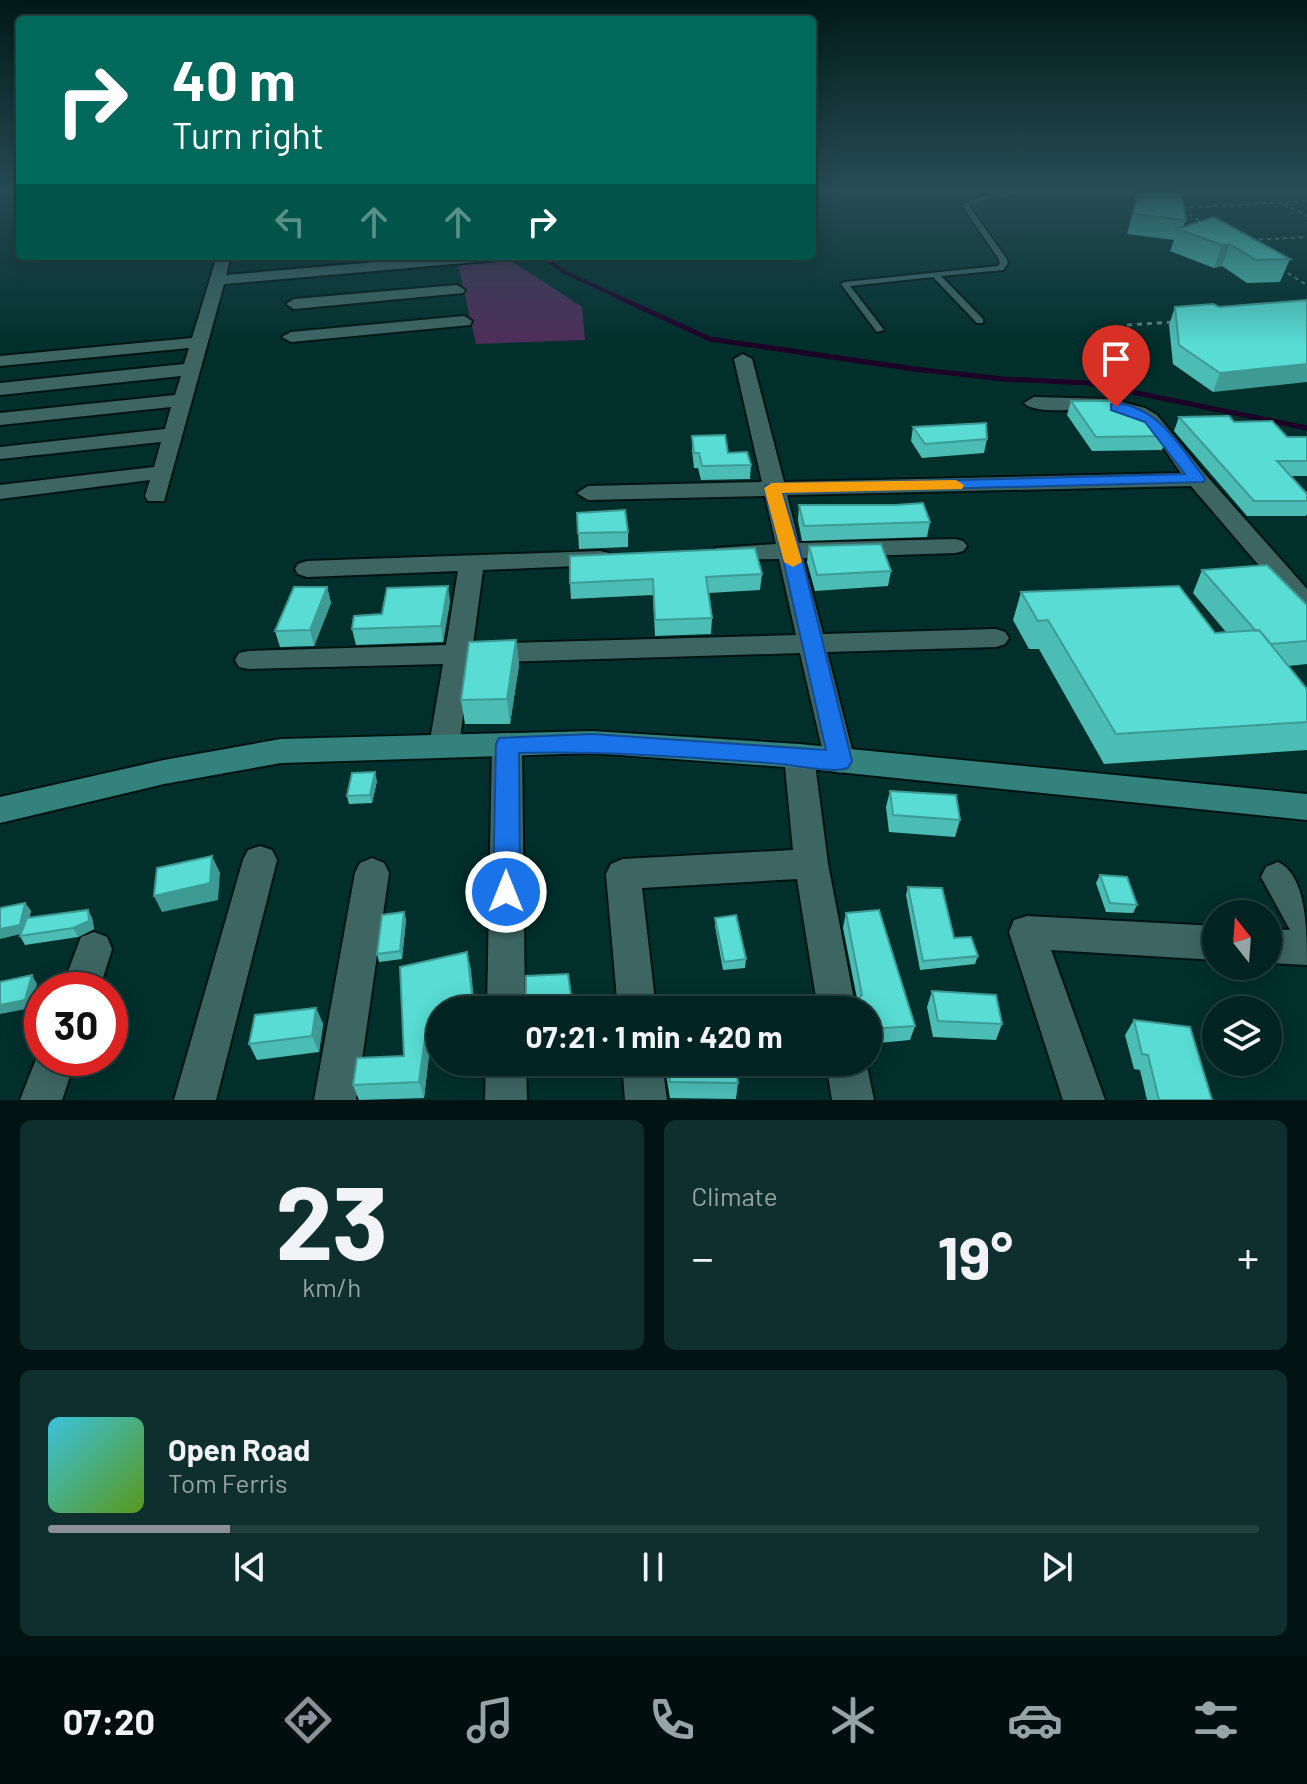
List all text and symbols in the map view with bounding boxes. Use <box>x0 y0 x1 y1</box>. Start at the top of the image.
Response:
text: 40 m <box>172 45 296 112</box>
icon: right <box>40 48 144 152</box>
text: Turn right <box>172 113 324 156</box>
icon: left <box>268 200 312 244</box>
icon: ahead <box>352 200 396 244</box>
icon: ahead <box>436 200 480 244</box>
icon: right <box>520 200 564 244</box>
pin <box>1082 325 1150 407</box>
icon: arrive <box>1094 337 1138 381</box>
position arrow <box>464 850 548 934</box>
north arrow <box>1202 900 1282 980</box>
map controls <box>1202 900 1282 1076</box>
speed limit sign: 30 <box>24 972 128 1076</box>
button: layers <box>1202 996 1282 1076</box>
text: 07:21 · 1 min · 420 m <box>525 1018 783 1054</box>
text: 23 <box>275 1156 388 1281</box>
text: Climate <box>692 1180 778 1211</box>
text: 19° <box>937 1220 1013 1292</box>
text: − <box>692 1230 714 1283</box>
text: + <box>1237 1230 1259 1283</box>
text: km/h <box>302 1271 361 1302</box>
text: Open Road <box>168 1431 310 1467</box>
text: Tom Ferris <box>168 1467 288 1498</box>
icon: previous <box>228 1545 272 1589</box>
icon: pause <box>631 1545 675 1589</box>
icon: next <box>1035 1545 1079 1589</box>
icon: directions <box>280 1692 336 1748</box>
icon: music <box>462 1692 518 1748</box>
icon: phone <box>644 1692 700 1748</box>
icon: climate <box>825 1692 881 1748</box>
icon: car <box>1007 1692 1063 1748</box>
icon: filters <box>1188 1692 1244 1748</box>
text: 07:20 <box>63 1699 155 1742</box>

